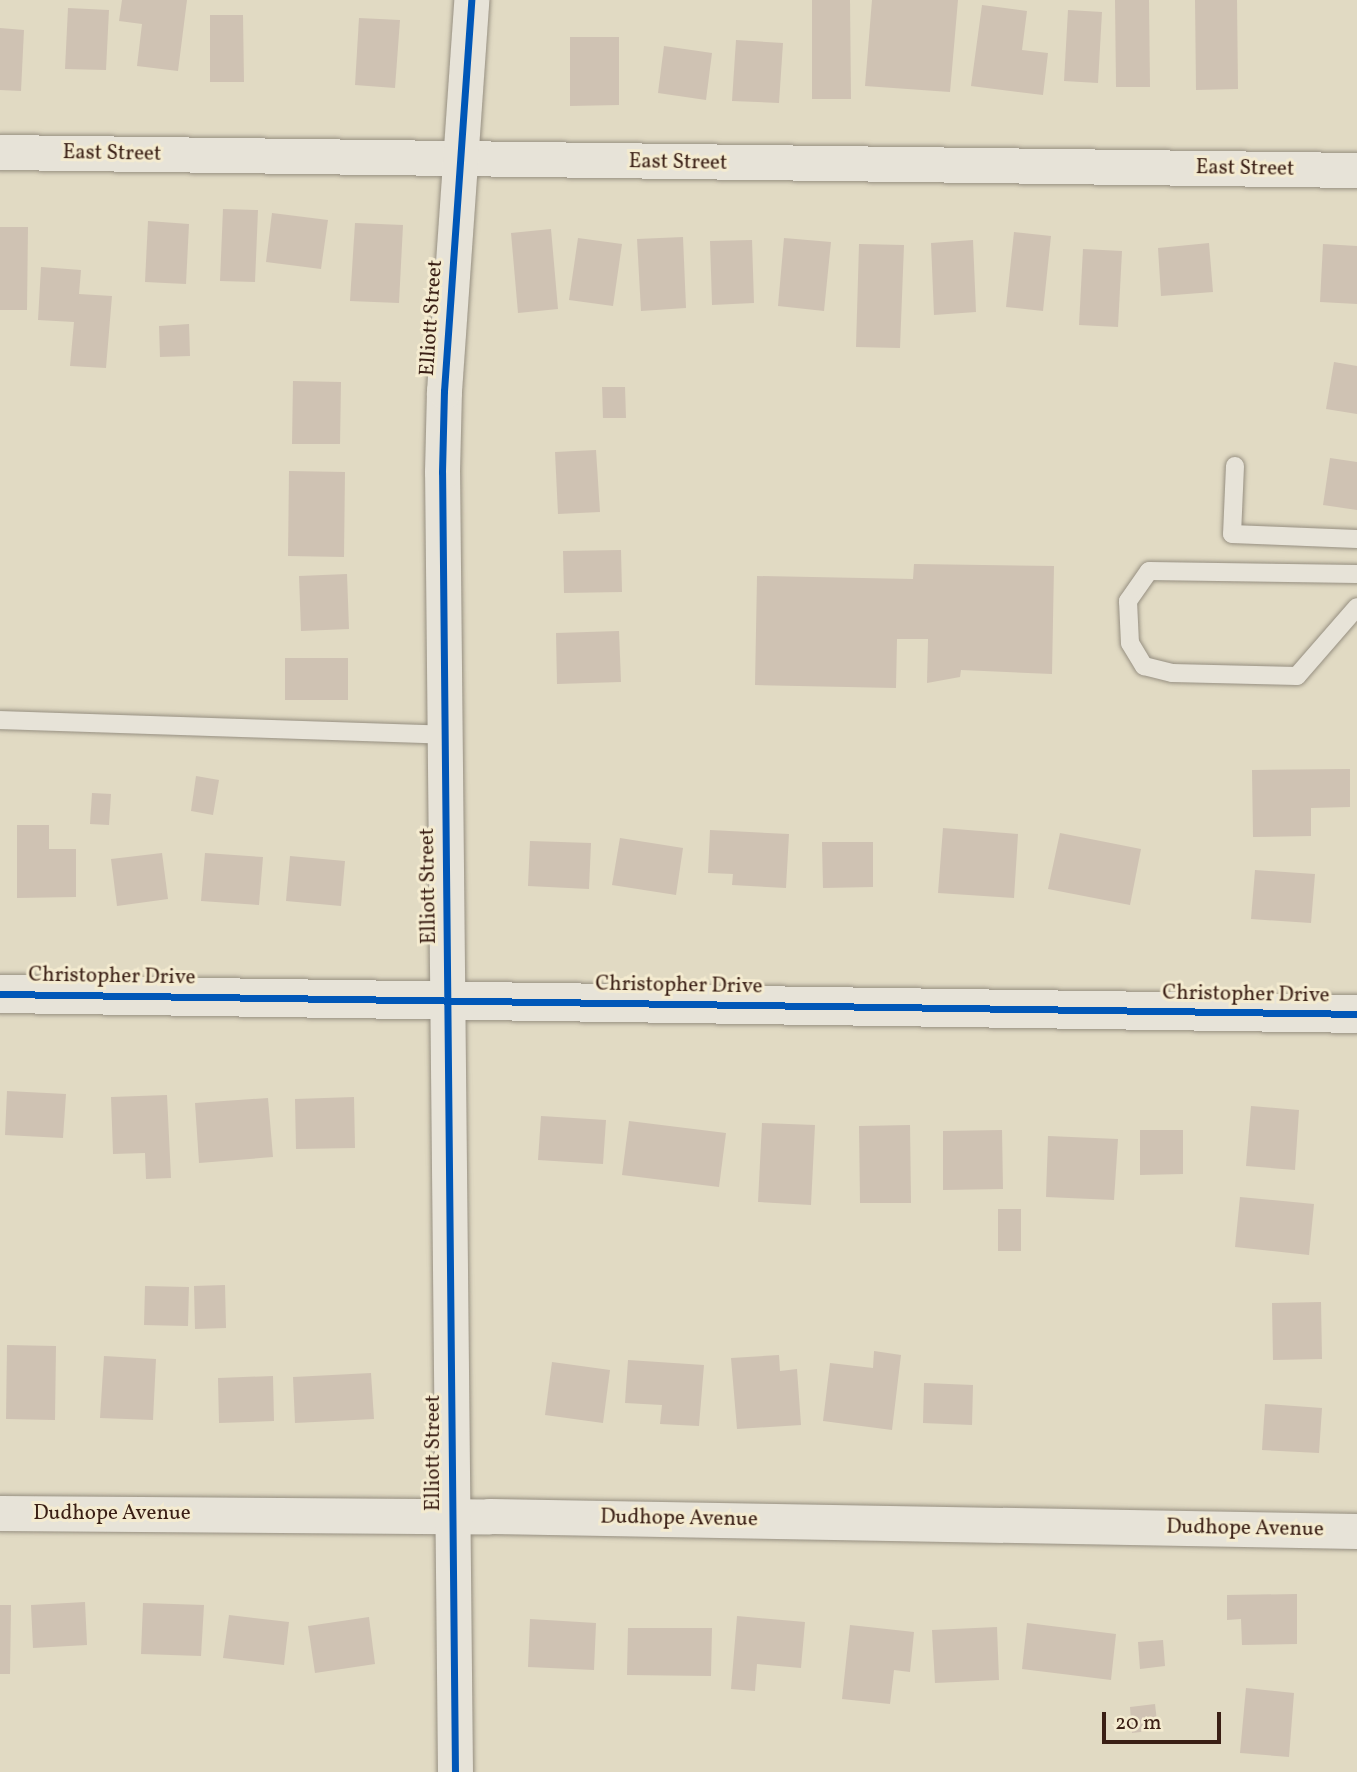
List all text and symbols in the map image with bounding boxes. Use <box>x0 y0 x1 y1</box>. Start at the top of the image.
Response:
street label: East Street <box>62 141 162 167</box>
street label: East Street <box>628 150 728 176</box>
street label: East Street <box>1195 156 1295 182</box>
street label: Elliott Street <box>415 259 449 377</box>
street label: Elliott Street <box>415 828 443 944</box>
street label: Christopher Drive <box>28 963 196 991</box>
street label: Christopher Drive <box>595 972 763 1000</box>
street label: Christopher Drive <box>1162 981 1330 1009</box>
street label: Elliott Street <box>421 1395 447 1511</box>
street label: Dudhope Avenue <box>33 1501 191 1527</box>
street label: Dudhope Avenue <box>600 1505 758 1533</box>
street label: Dudhope Avenue <box>1166 1515 1324 1543</box>
scale bar <box>1105 1698 1224 1742</box>
text: 20 m <box>1115 1709 1161 1738</box>

